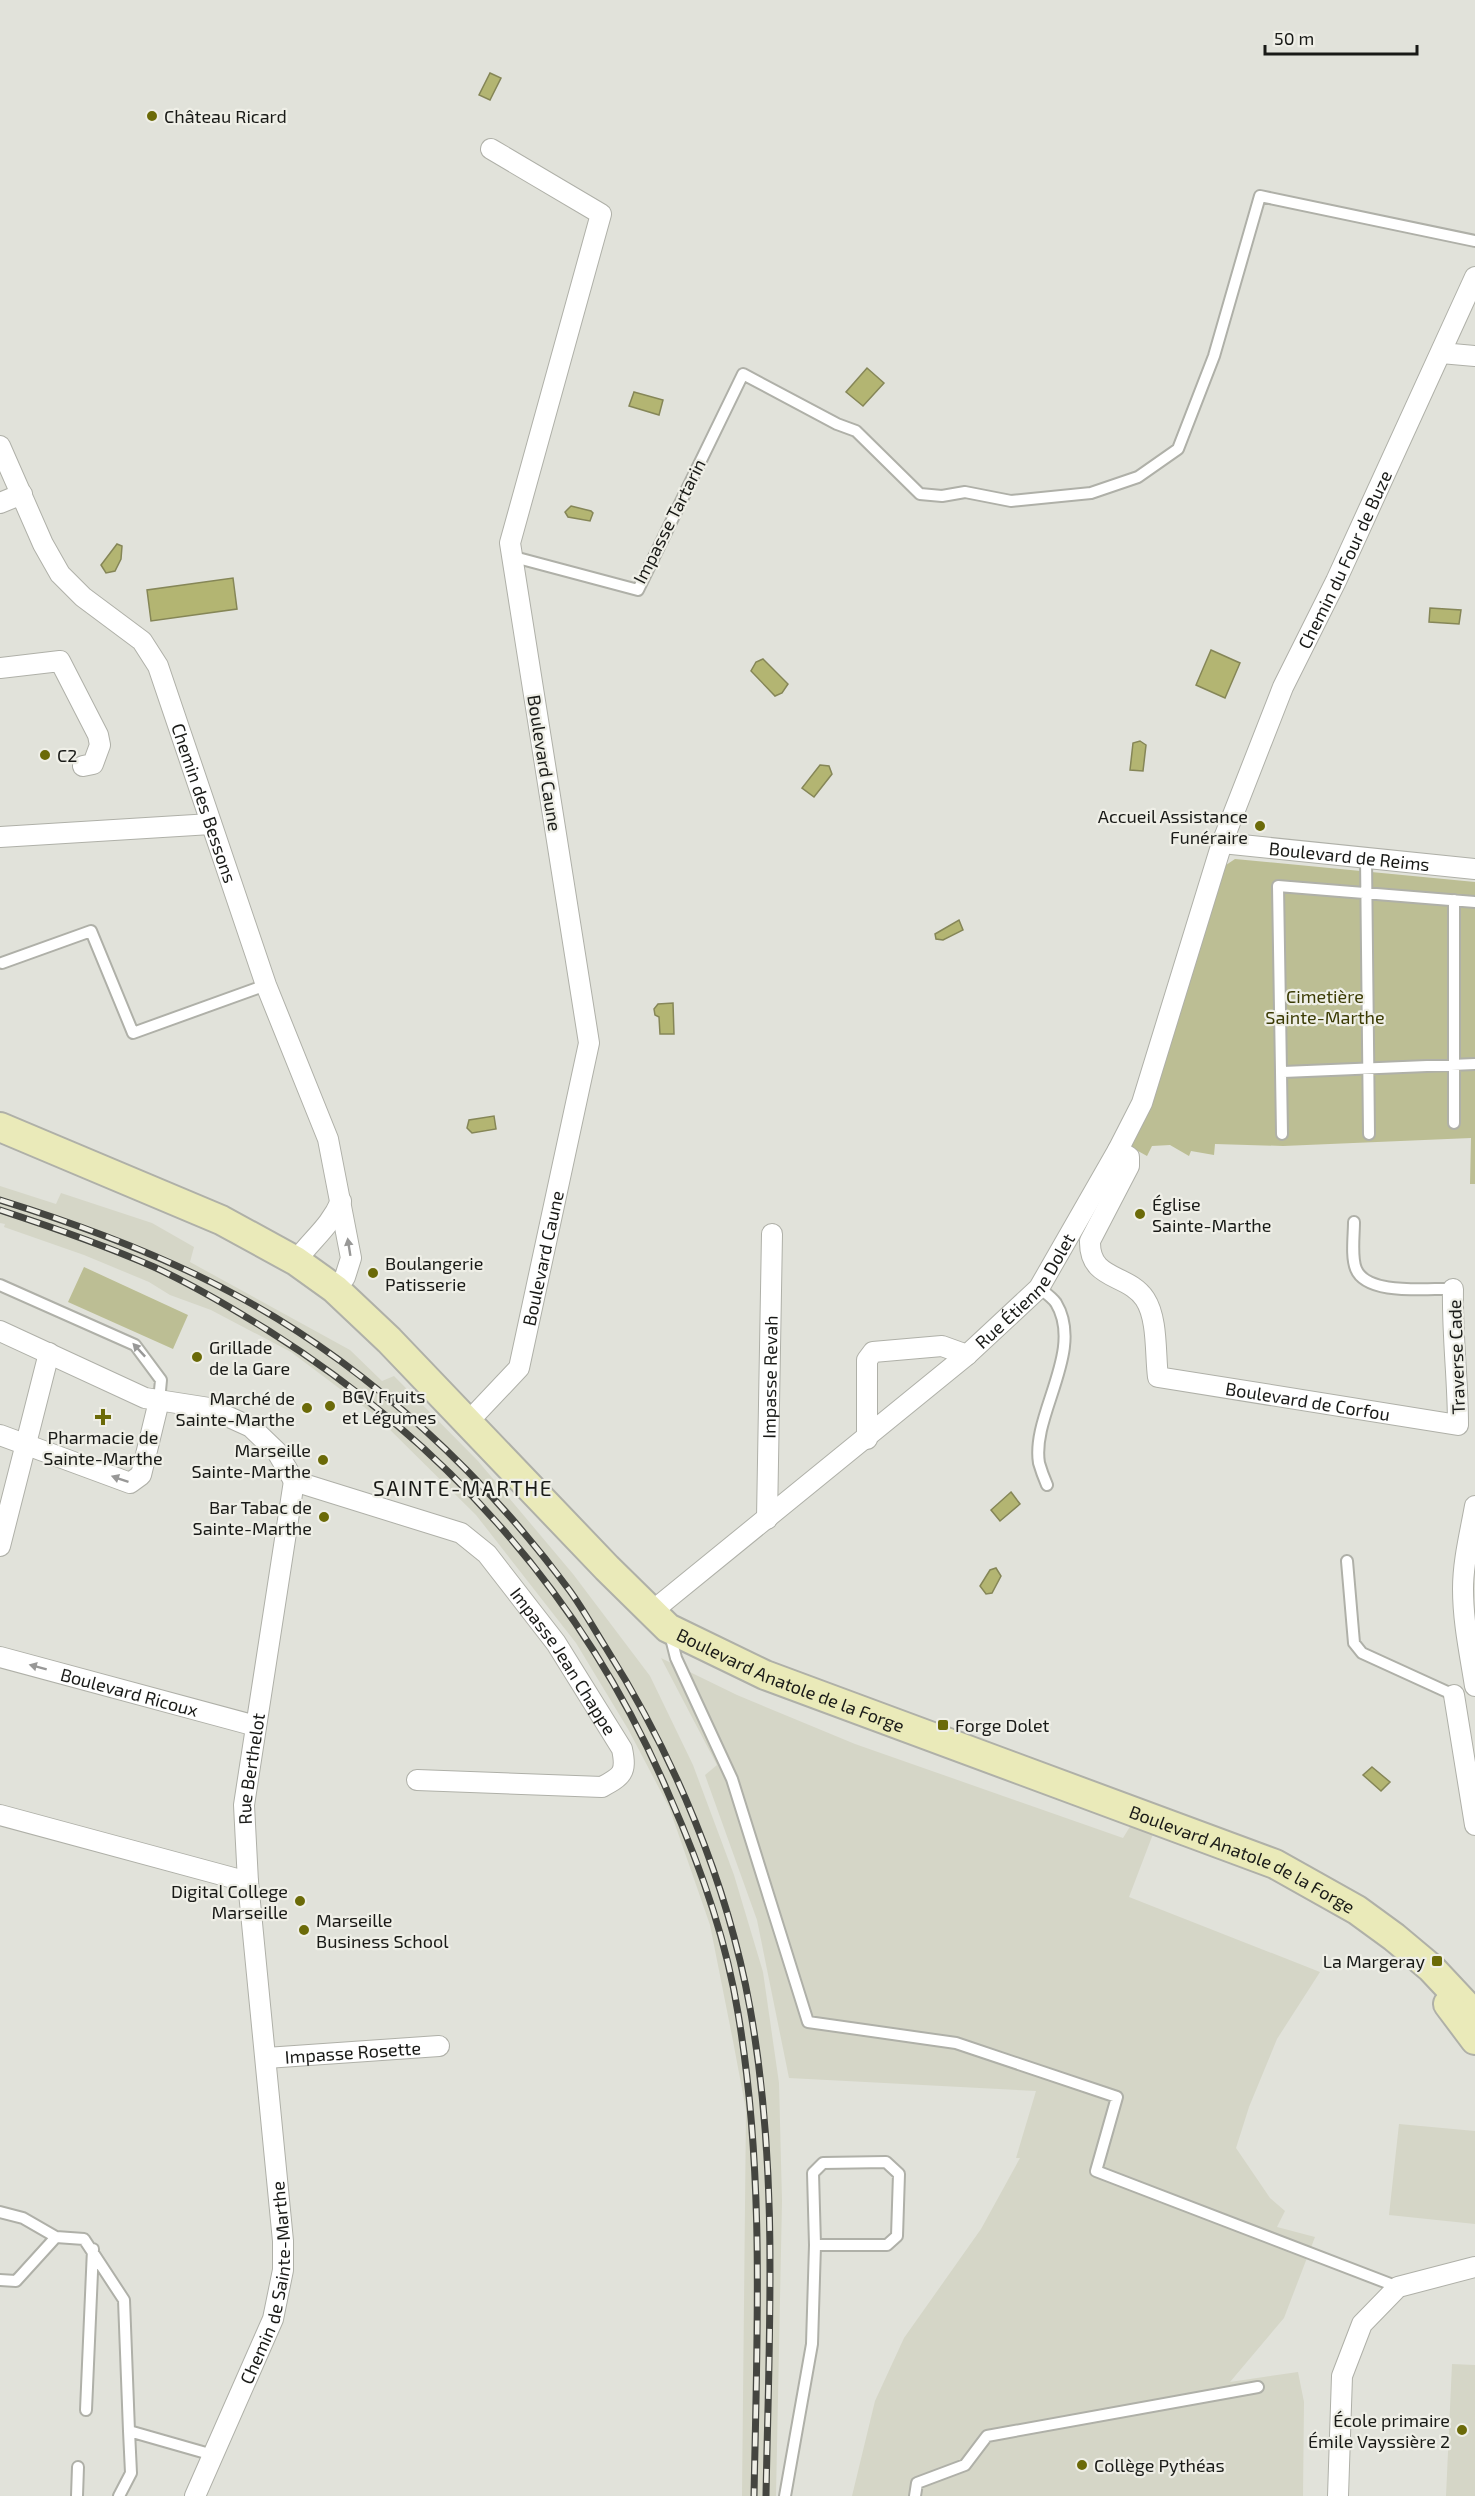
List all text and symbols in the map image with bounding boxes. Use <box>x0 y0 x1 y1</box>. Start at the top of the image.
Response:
scale bar <box>1265 18 1416 56</box>
text: 50 m <box>1274 27 1314 49</box>
place label: Château Ricard <box>164 105 287 127</box>
marker: Château Ricard <box>145 109 159 123</box>
street label: Impasse Tartarin <box>628 455 710 587</box>
street label: Chemin du Four de Buze <box>1293 467 1396 652</box>
street label: Boulevard Caune <box>523 693 567 833</box>
street label: Chemin des Bessons <box>167 720 242 886</box>
place label: C2 <box>57 744 77 766</box>
marker: C2 <box>38 748 52 762</box>
place label: Accueil Assistance Funéraire <box>1098 805 1248 848</box>
marker: Accueil Assistance Funéraire <box>1253 819 1267 833</box>
street label: Boulevard de Reims <box>1268 837 1431 875</box>
park label: Cimetière Sainte-Marthe <box>1265 985 1385 1028</box>
street label: Boulevard Caune <box>517 1188 568 1328</box>
place label: Église Sainte-Marthe <box>1152 1193 1271 1236</box>
marker: Église Sainte-Marthe <box>1133 1207 1147 1221</box>
street label: Rue Étienne Dolet <box>970 1229 1079 1353</box>
one-way arrow <box>344 1237 353 1256</box>
place label: Boulangerie Patisserie <box>385 1252 483 1295</box>
marker: Boulangerie Patisserie <box>366 1266 380 1280</box>
street label: Traverse Cade <box>1443 1299 1469 1415</box>
street label: Impasse Revah <box>757 1315 782 1439</box>
place label: Grillade de la Gare <box>209 1336 290 1379</box>
one-way arrow <box>132 1343 146 1358</box>
marker: Grillade de la Gare <box>190 1350 204 1364</box>
street label: Boulevard de Corfou <box>1224 1377 1392 1425</box>
place label: BCV Fruits et Légumes <box>342 1385 436 1428</box>
place label: Marché de Sainte-Marthe <box>176 1387 295 1430</box>
marker: BCV Fruits et Légumes <box>323 1399 337 1413</box>
marker: Marché de Sainte-Marthe <box>300 1401 314 1415</box>
marker: Pharmacie de Sainte-Marthe <box>96 1410 110 1424</box>
place label: Pharmacie de Sainte-Marthe <box>43 1426 163 1469</box>
place label: Marseille Sainte-Marthe <box>192 1439 311 1482</box>
marker: Marseille Sainte-Marthe <box>316 1453 330 1467</box>
one-way arrow <box>111 1474 129 1484</box>
district label: SAINTE-MARTHE <box>373 1475 553 1500</box>
place label: Bar Tabac de Sainte-Marthe <box>193 1496 312 1539</box>
marker: Bar Tabac de Sainte-Marthe <box>317 1510 331 1524</box>
street label: Impasse Jean Chappe <box>506 1583 621 1739</box>
street label: Boulevard Anatole de la Forge <box>673 1623 907 1737</box>
one-way arrow <box>29 1662 47 1671</box>
street label: Boulevard Ricoux <box>58 1663 201 1721</box>
street label: Rue Berthelot <box>233 1711 269 1825</box>
place label: Forge Dolet <box>955 1714 1050 1736</box>
marker: Forge Dolet <box>936 1718 950 1732</box>
street label: Boulevard Anatole de la Forge <box>1126 1800 1359 1918</box>
place label: Digital College Marseille <box>171 1880 288 1923</box>
marker: Digital College Marseille <box>293 1894 307 1908</box>
place label: Marseille Business School <box>316 1909 449 1952</box>
marker: Marseille Business School <box>297 1923 311 1937</box>
place label: La Margeray <box>1323 1950 1425 1972</box>
marker: La Margeray <box>1430 1954 1444 1968</box>
street label: Impasse Rosette <box>284 2036 422 2068</box>
street label: Chemin de Sainte-Marthe <box>235 2180 295 2387</box>
place label: École primaire Émile Vayssière 2 <box>1308 2409 1450 2452</box>
marker: École primaire Émile Vayssière 2 <box>1455 2423 1469 2437</box>
place label: Collège Pythéas <box>1094 2454 1225 2476</box>
marker: Collège Pythéas <box>1075 2458 1089 2472</box>

